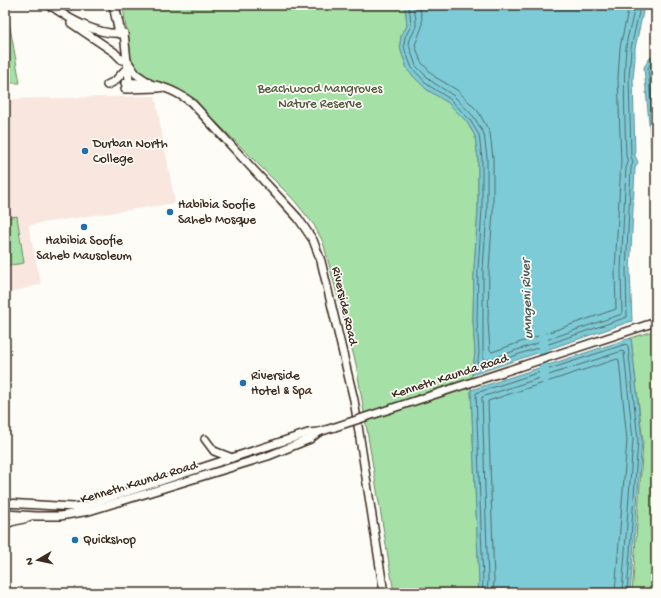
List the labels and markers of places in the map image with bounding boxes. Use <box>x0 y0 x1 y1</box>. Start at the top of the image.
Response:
place label: Durban North College <box>92 137 168 167</box>
marker: Durban North College <box>80 146 90 156</box>
place label: Habibia Soofie Saheb Mosque <box>178 198 256 228</box>
marker: Habibia Soofie Saheb Mosque <box>165 207 175 217</box>
marker: Habibia Soofie Saheb Mausoleum <box>79 222 89 232</box>
place label: Habibia Soofie Saheb Mausoleum <box>36 234 132 264</box>
place label: Riverside Hotel & Spa <box>251 369 313 399</box>
marker: Riverside Hotel & Spa <box>238 378 248 388</box>
place label: Quickshop <box>83 533 136 548</box>
marker: Quickshop <box>70 535 80 545</box>

